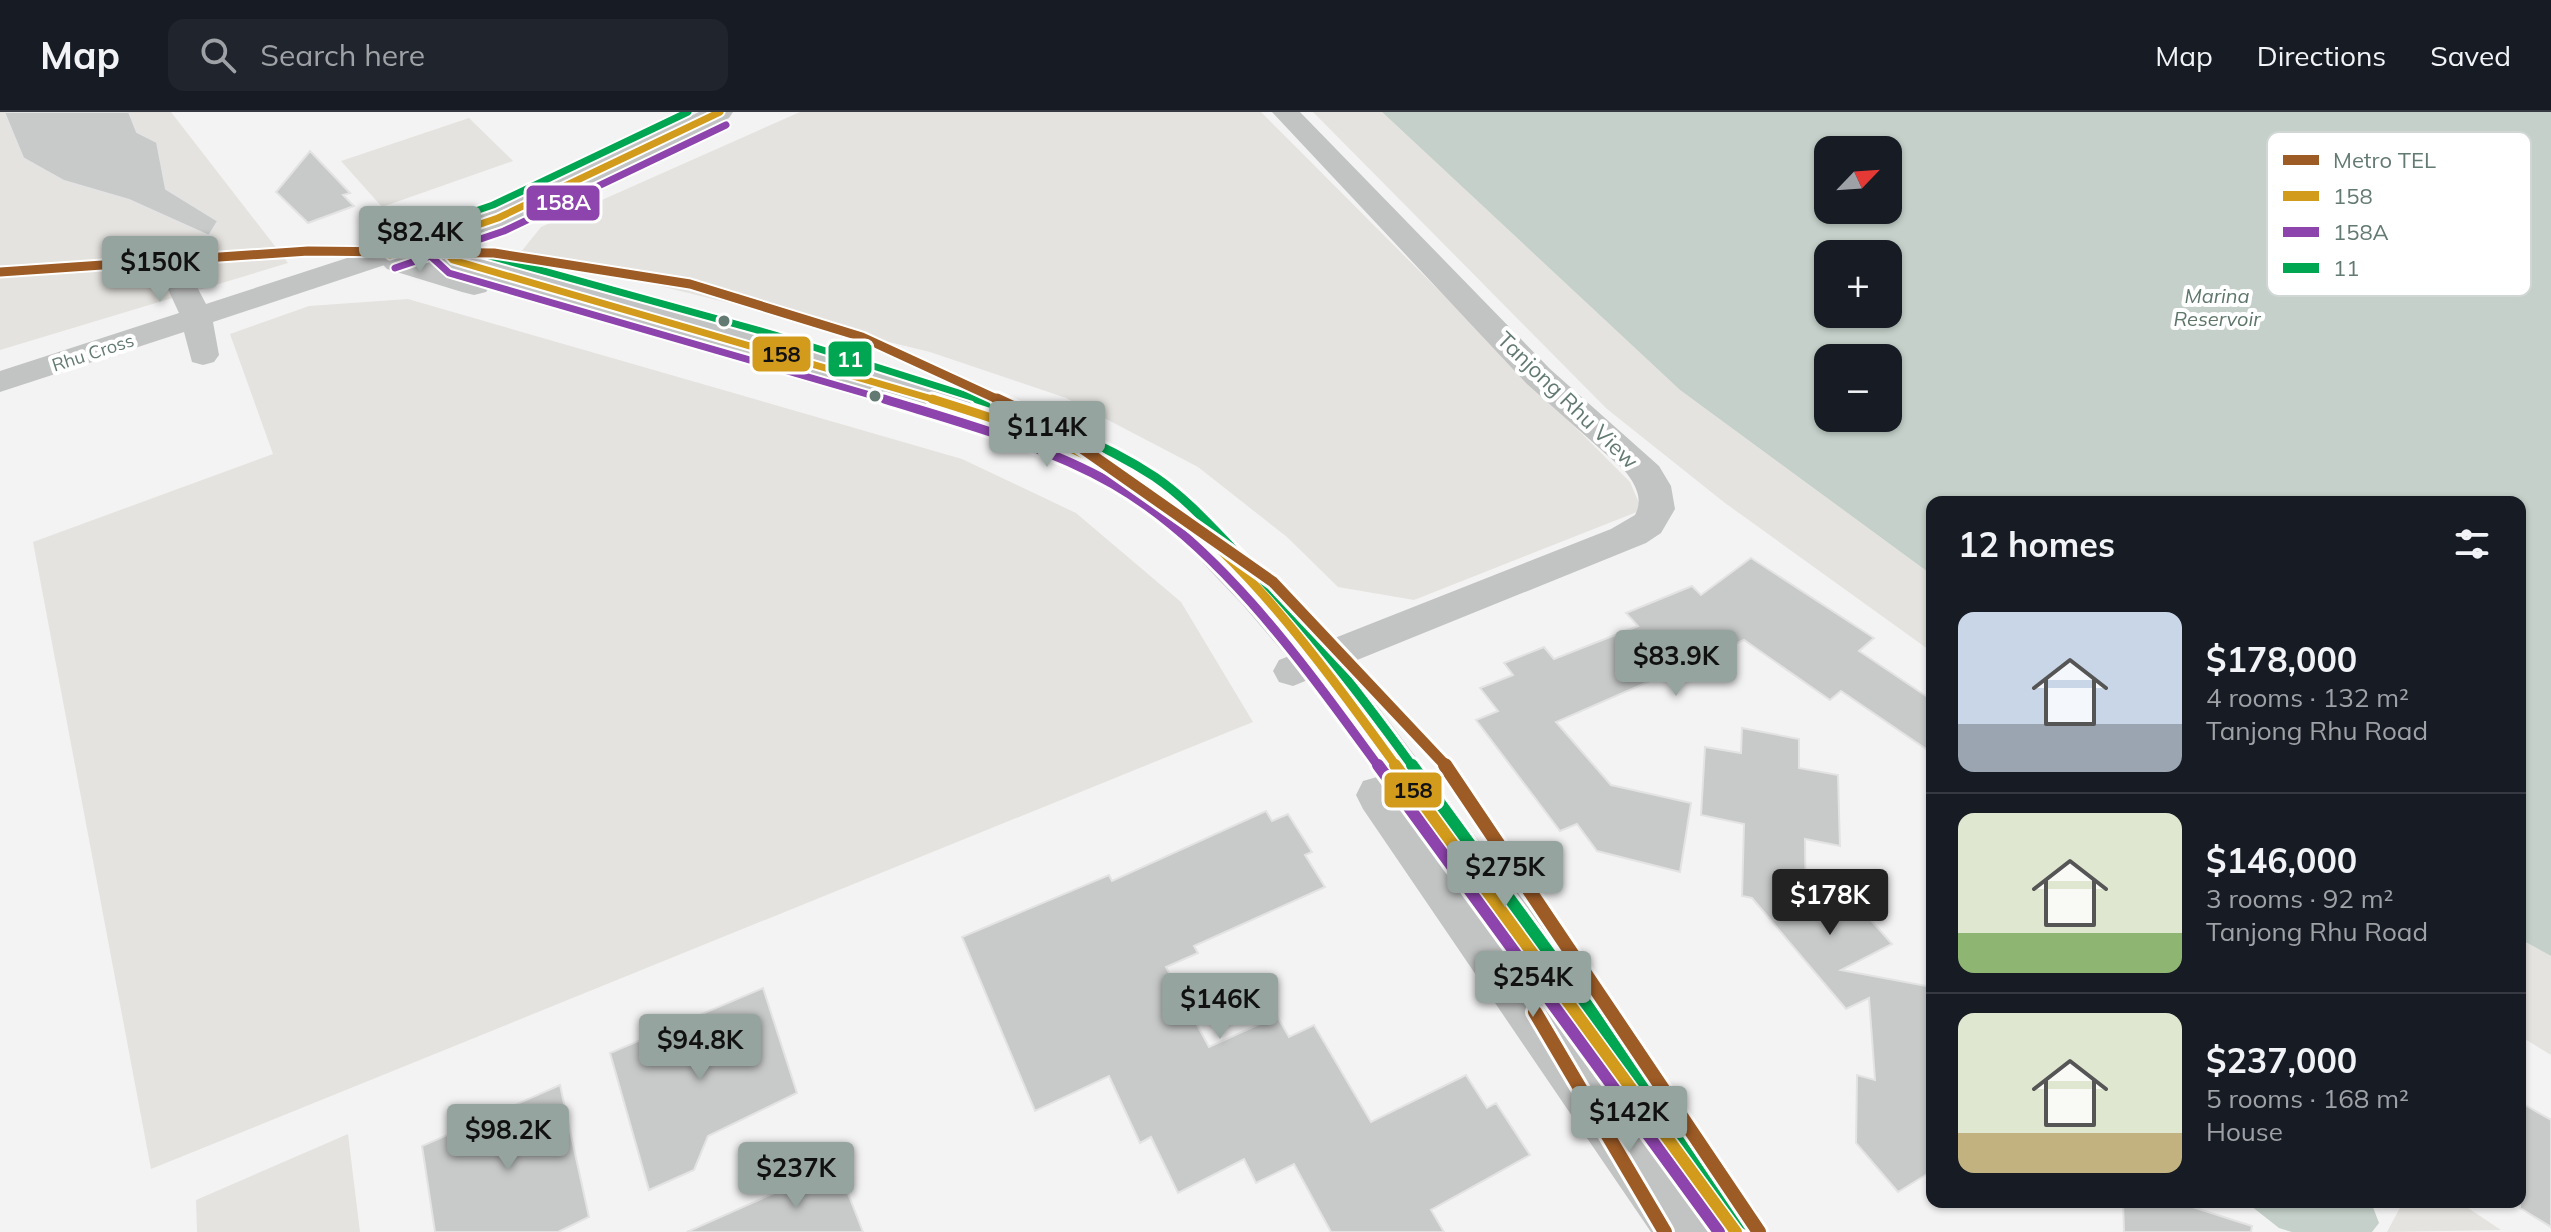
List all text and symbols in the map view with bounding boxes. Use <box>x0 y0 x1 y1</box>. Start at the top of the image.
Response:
search box <box>168 19 728 91</box>
text: Map <box>40 31 120 79</box>
icon: search <box>196 33 240 77</box>
text: Search here <box>260 36 425 74</box>
text: Map <box>2155 38 2213 73</box>
text: Directions <box>2257 38 2386 73</box>
text: Saved <box>2430 38 2511 73</box>
legend <box>2267 132 2531 296</box>
north arrow <box>1814 136 1902 224</box>
map controls <box>1814 136 1902 432</box>
text: Metro TEL <box>2333 146 2436 174</box>
text: 158 <box>2333 182 2373 210</box>
line badge: 158A <box>525 184 601 222</box>
text: 158A <box>535 188 592 216</box>
pin: $82.4K <box>355 206 485 274</box>
text: $82.4K <box>377 215 463 248</box>
text: 158A <box>2333 218 2389 246</box>
pin: $150K <box>104 236 216 304</box>
button: + <box>1814 240 1902 328</box>
text: $150K <box>120 245 200 278</box>
text: 11 <box>2333 254 2359 282</box>
water label: Marina Reservoir <box>2173 283 2261 331</box>
unlabelled marker <box>716 313 732 329</box>
street label: Tanjong Rhu View <box>1492 325 1644 475</box>
street label: Rhu Cross <box>49 328 137 377</box>
line badge: 158 <box>751 335 812 373</box>
text: 158 <box>761 340 801 368</box>
line badge: 11 <box>827 340 873 378</box>
button: − <box>1814 344 1902 432</box>
text: 11 <box>837 345 863 373</box>
unlabelled marker <box>867 388 883 404</box>
pin: $114K <box>991 401 1103 469</box>
text: $114K <box>1007 410 1087 443</box>
icon: filters <box>2450 522 2494 566</box>
text: 12 homes <box>1958 523 2115 566</box>
pin: $83.9K <box>1611 630 1741 698</box>
text: $178,000 <box>2206 638 2357 681</box>
text: $83.9K <box>1633 639 1719 672</box>
icon: home <box>2022 644 2118 740</box>
text: 4 rooms · 132 m² <box>2206 681 2409 714</box>
text: Tanjong Rhu Road <box>2206 714 2428 747</box>
line badge: 158 <box>1383 771 1443 809</box>
text: 158 <box>1393 776 1433 804</box>
text: $146,000 <box>2206 839 2357 882</box>
pin: $275K <box>1449 841 1561 909</box>
icon: home <box>2022 845 2118 941</box>
text: $275K <box>1465 850 1545 883</box>
pin: $178K <box>1774 869 1886 937</box>
text: $178K <box>1790 878 1870 911</box>
text: 3 rooms · 92 m² <box>2206 882 2393 915</box>
text: Tanjong Rhu Road <box>2206 915 2428 948</box>
pin: $254K <box>1477 951 1589 1019</box>
text: $254K <box>1493 960 1573 993</box>
pin: $146K <box>1164 973 1276 1041</box>
text: $146K <box>1180 982 1260 1015</box>
pin: $94.8K <box>635 1014 765 1082</box>
text: $94.8K <box>657 1023 743 1056</box>
text: $237,000 <box>2206 1039 2357 1082</box>
icon: home <box>2022 1045 2118 1141</box>
text: 5 rooms · 168 m² <box>2206 1082 2409 1115</box>
pin: $142K <box>1573 1086 1685 1154</box>
text: $142K <box>1589 1095 1669 1128</box>
pin: $98.2K <box>443 1104 573 1172</box>
text: $98.2K <box>465 1113 551 1146</box>
text: House <box>2206 1115 2283 1148</box>
pin: $237K <box>740 1142 852 1210</box>
text: $237K <box>756 1151 836 1184</box>

